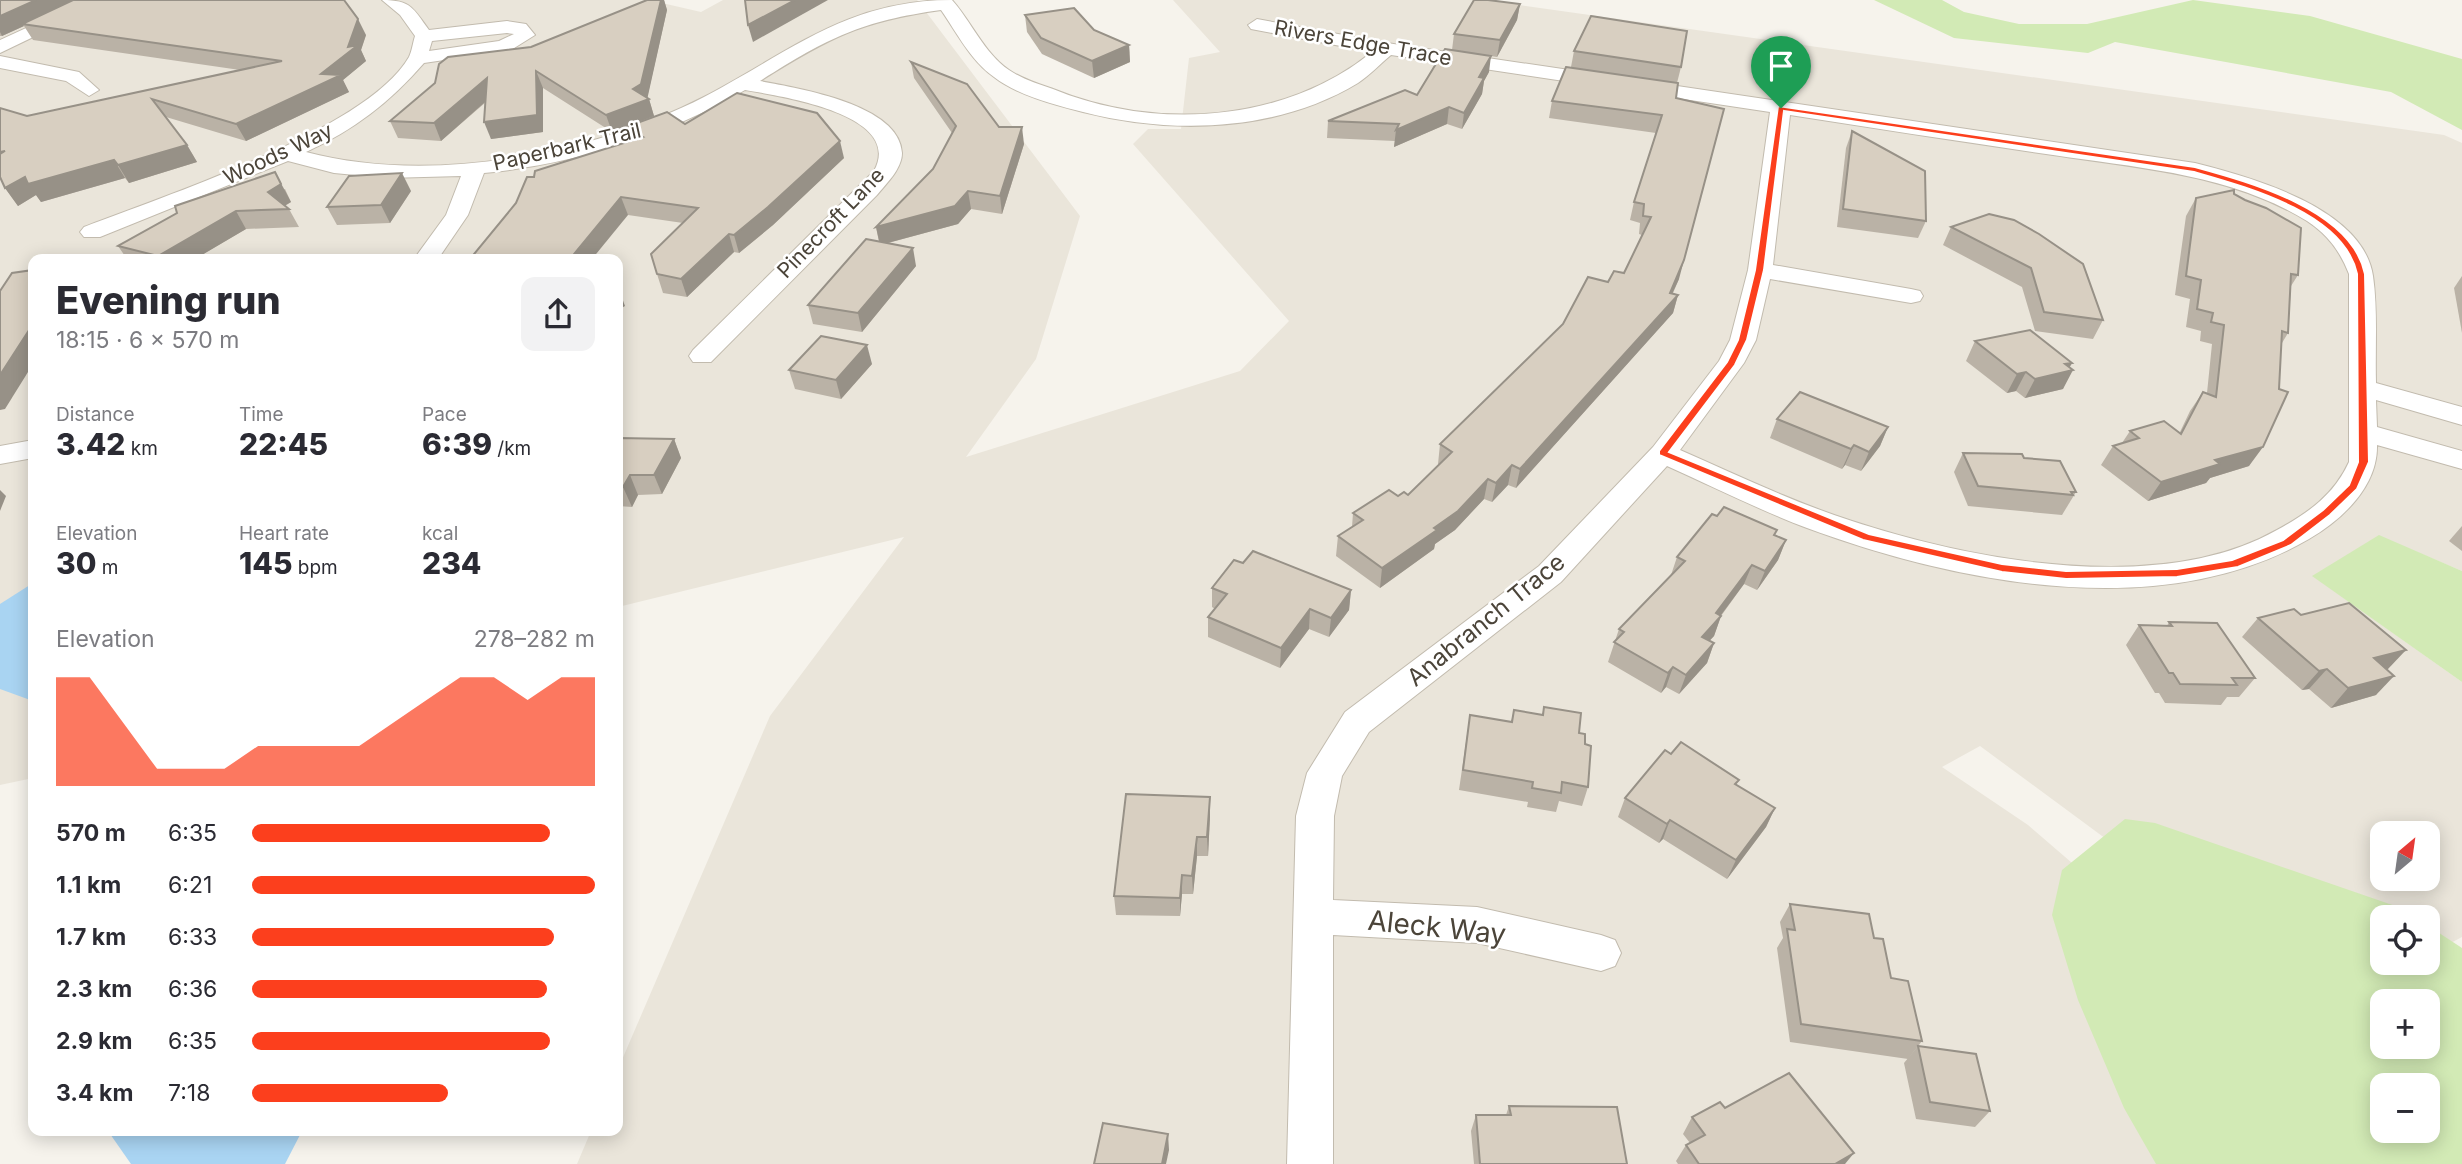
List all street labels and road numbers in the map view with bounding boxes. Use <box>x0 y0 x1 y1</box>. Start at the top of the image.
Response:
street label: Rivers Edge Trace <box>1272 15 1454 70</box>
street label: Woods Way <box>219 117 337 190</box>
street label: Paperbark Trail <box>490 117 643 176</box>
street label: Pinecroft Lane <box>772 162 889 283</box>
street label: Anabranch Trace <box>1401 547 1570 692</box>
street label: Aleck Way <box>1366 903 1508 951</box>

